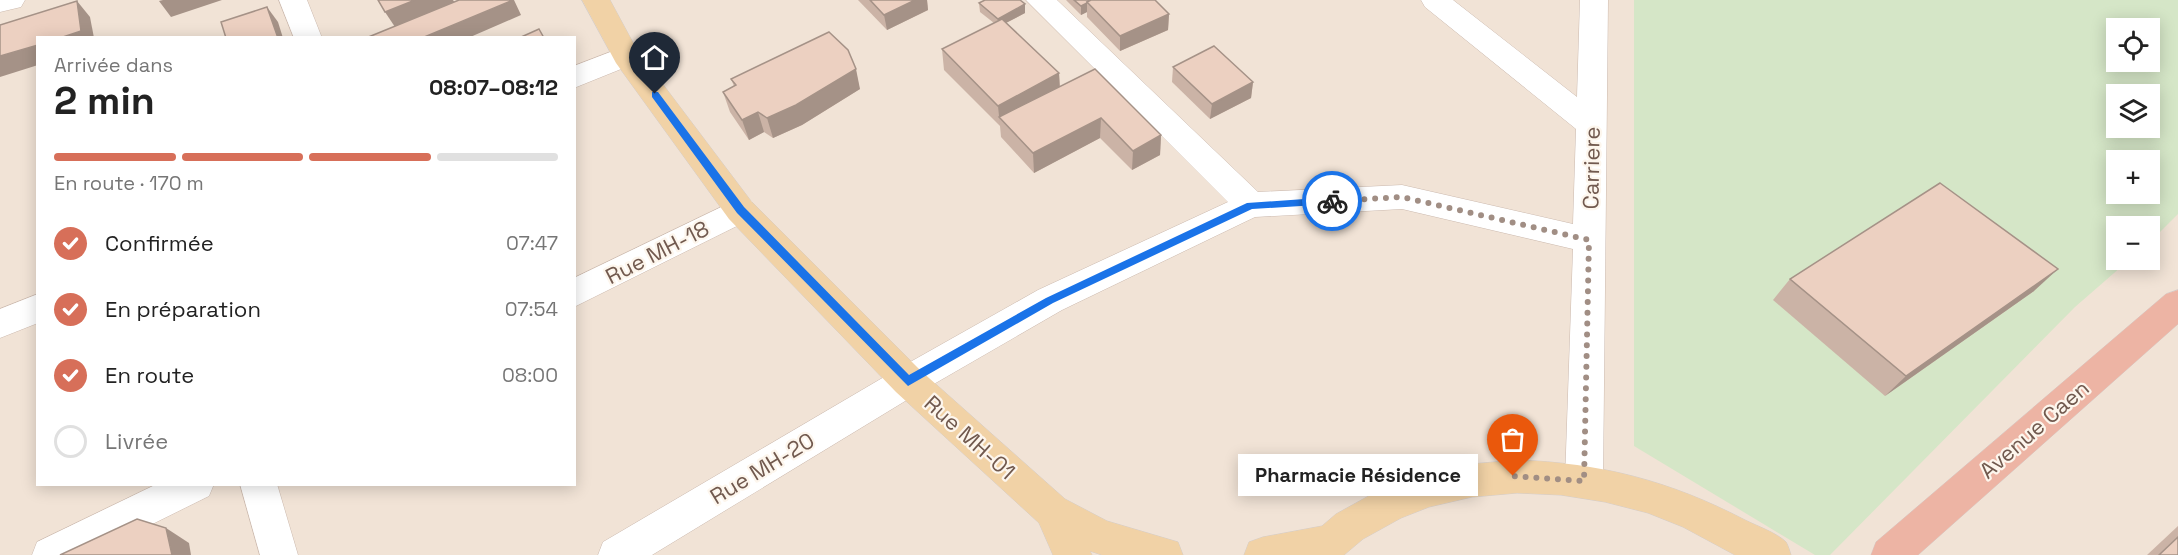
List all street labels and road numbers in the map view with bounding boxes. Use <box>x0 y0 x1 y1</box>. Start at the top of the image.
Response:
street label: Carriere <box>1576 126 1606 210</box>
street label: Rue MH-18 <box>601 214 713 290</box>
street label: Avenue Caen <box>1973 374 2095 484</box>
street label: Rue MH-01 <box>919 389 1021 485</box>
street label: Rue MH-20 <box>705 426 819 510</box>

